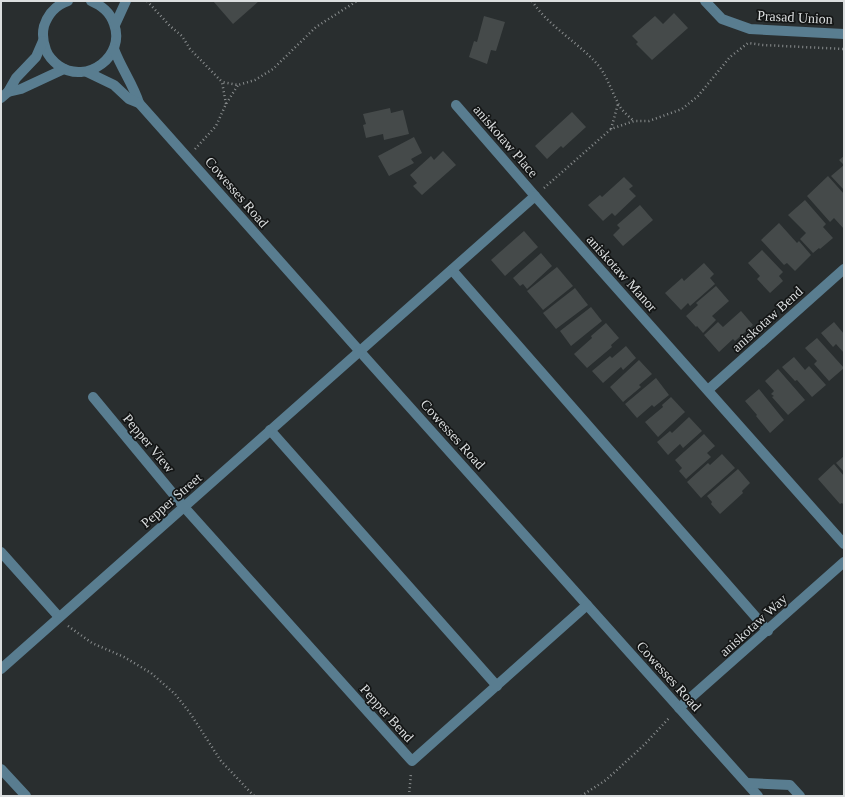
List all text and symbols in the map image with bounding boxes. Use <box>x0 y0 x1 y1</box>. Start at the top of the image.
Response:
street label: Prasad Union <box>757 8 833 27</box>
street label: aniskotaw Place <box>470 102 541 180</box>
street label: Cowesses Road <box>202 154 271 231</box>
street label: aniskotaw Manor <box>583 232 660 315</box>
street label: aniskotaw Bend <box>729 284 806 355</box>
street label: Cowesses Road <box>418 397 488 472</box>
street label: Pepper View <box>120 411 178 476</box>
street label: Pepper Street <box>138 470 205 531</box>
street label: aniskotaw Way <box>717 591 790 659</box>
street label: Cowesses Road <box>634 639 704 714</box>
street label: Pepper Bend <box>357 682 416 745</box>

